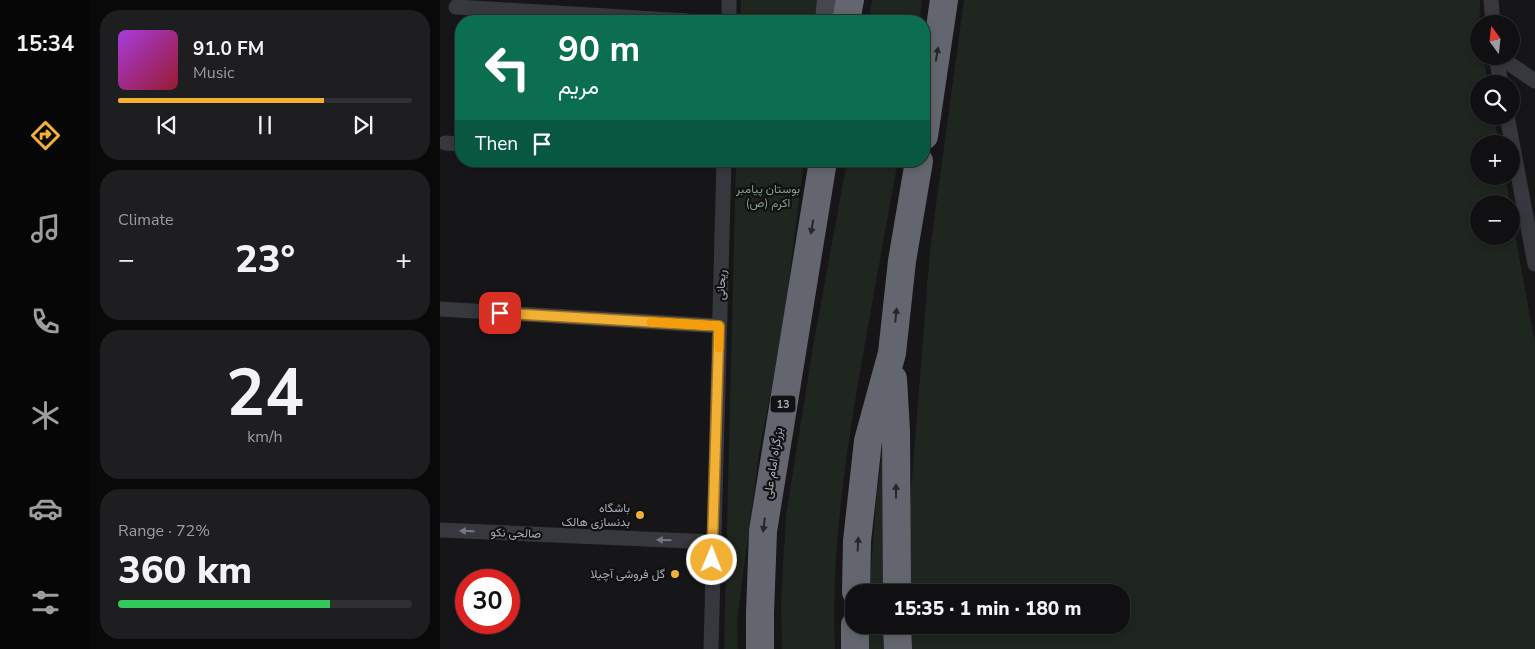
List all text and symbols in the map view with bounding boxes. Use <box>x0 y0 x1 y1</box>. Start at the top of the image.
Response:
north arrow <box>1470 15 1520 65</box>
map controls <box>1470 15 1520 245</box>
text: 90 m <box>558 26 640 73</box>
text: 15:34 <box>16 29 74 59</box>
icon: left <box>475 35 540 100</box>
text: 91.0 FM <box>193 36 264 62</box>
one-way arrow <box>933 45 941 61</box>
text: Music <box>193 62 234 84</box>
text: مریم <box>558 72 599 102</box>
button: search <box>1470 75 1520 125</box>
icon: previous <box>153 111 181 139</box>
icon: pause <box>251 111 279 139</box>
icon: next <box>349 111 377 139</box>
icon: directions <box>28 118 63 153</box>
icon: arrive <box>528 130 556 158</box>
text: Then <box>475 131 518 157</box>
button: + <box>1470 135 1520 185</box>
park label: بوستان پیامبر اکرم (ص) <box>735 181 800 211</box>
button: − <box>1470 195 1520 245</box>
text: Climate <box>118 209 173 231</box>
icon: music <box>28 211 63 246</box>
one-way arrow <box>808 219 816 235</box>
text: 23° <box>235 234 295 285</box>
text: − <box>118 241 135 279</box>
text: + <box>395 241 412 279</box>
street label: ریحانی <box>712 270 730 300</box>
pin <box>479 292 521 334</box>
icon: arrive <box>486 299 514 327</box>
icon: phone <box>28 304 63 339</box>
one-way arrow <box>892 307 900 323</box>
text: 24 <box>226 349 304 438</box>
road number: 13 <box>770 396 796 412</box>
icon: climate <box>28 398 63 433</box>
text: km/h <box>247 426 283 448</box>
street label: بزرگراه امام علی <box>759 426 787 500</box>
one-way arrow <box>892 483 900 499</box>
icon: car <box>28 491 63 526</box>
place label: باشگاه بدنسازی هالک <box>561 500 630 530</box>
marker: باشگاه بدنسازی هالک <box>634 509 646 521</box>
one-way arrow <box>760 518 768 534</box>
text: Range · 72% <box>118 520 210 542</box>
street label: صالحی نکو <box>490 524 542 542</box>
one-way arrow <box>459 527 475 535</box>
position arrow <box>685 533 737 585</box>
one-way arrow <box>656 535 672 543</box>
one-way arrow <box>854 536 862 552</box>
text: 360 km <box>118 545 252 596</box>
place label: گل فروشی آچیلا <box>591 566 665 582</box>
marker: گل فروشی آچیلا <box>669 568 681 580</box>
speed limit sign: 30 <box>455 569 520 634</box>
icon: filters <box>28 585 63 620</box>
text: 15:35 · 1 min · 180 m <box>894 596 1081 622</box>

